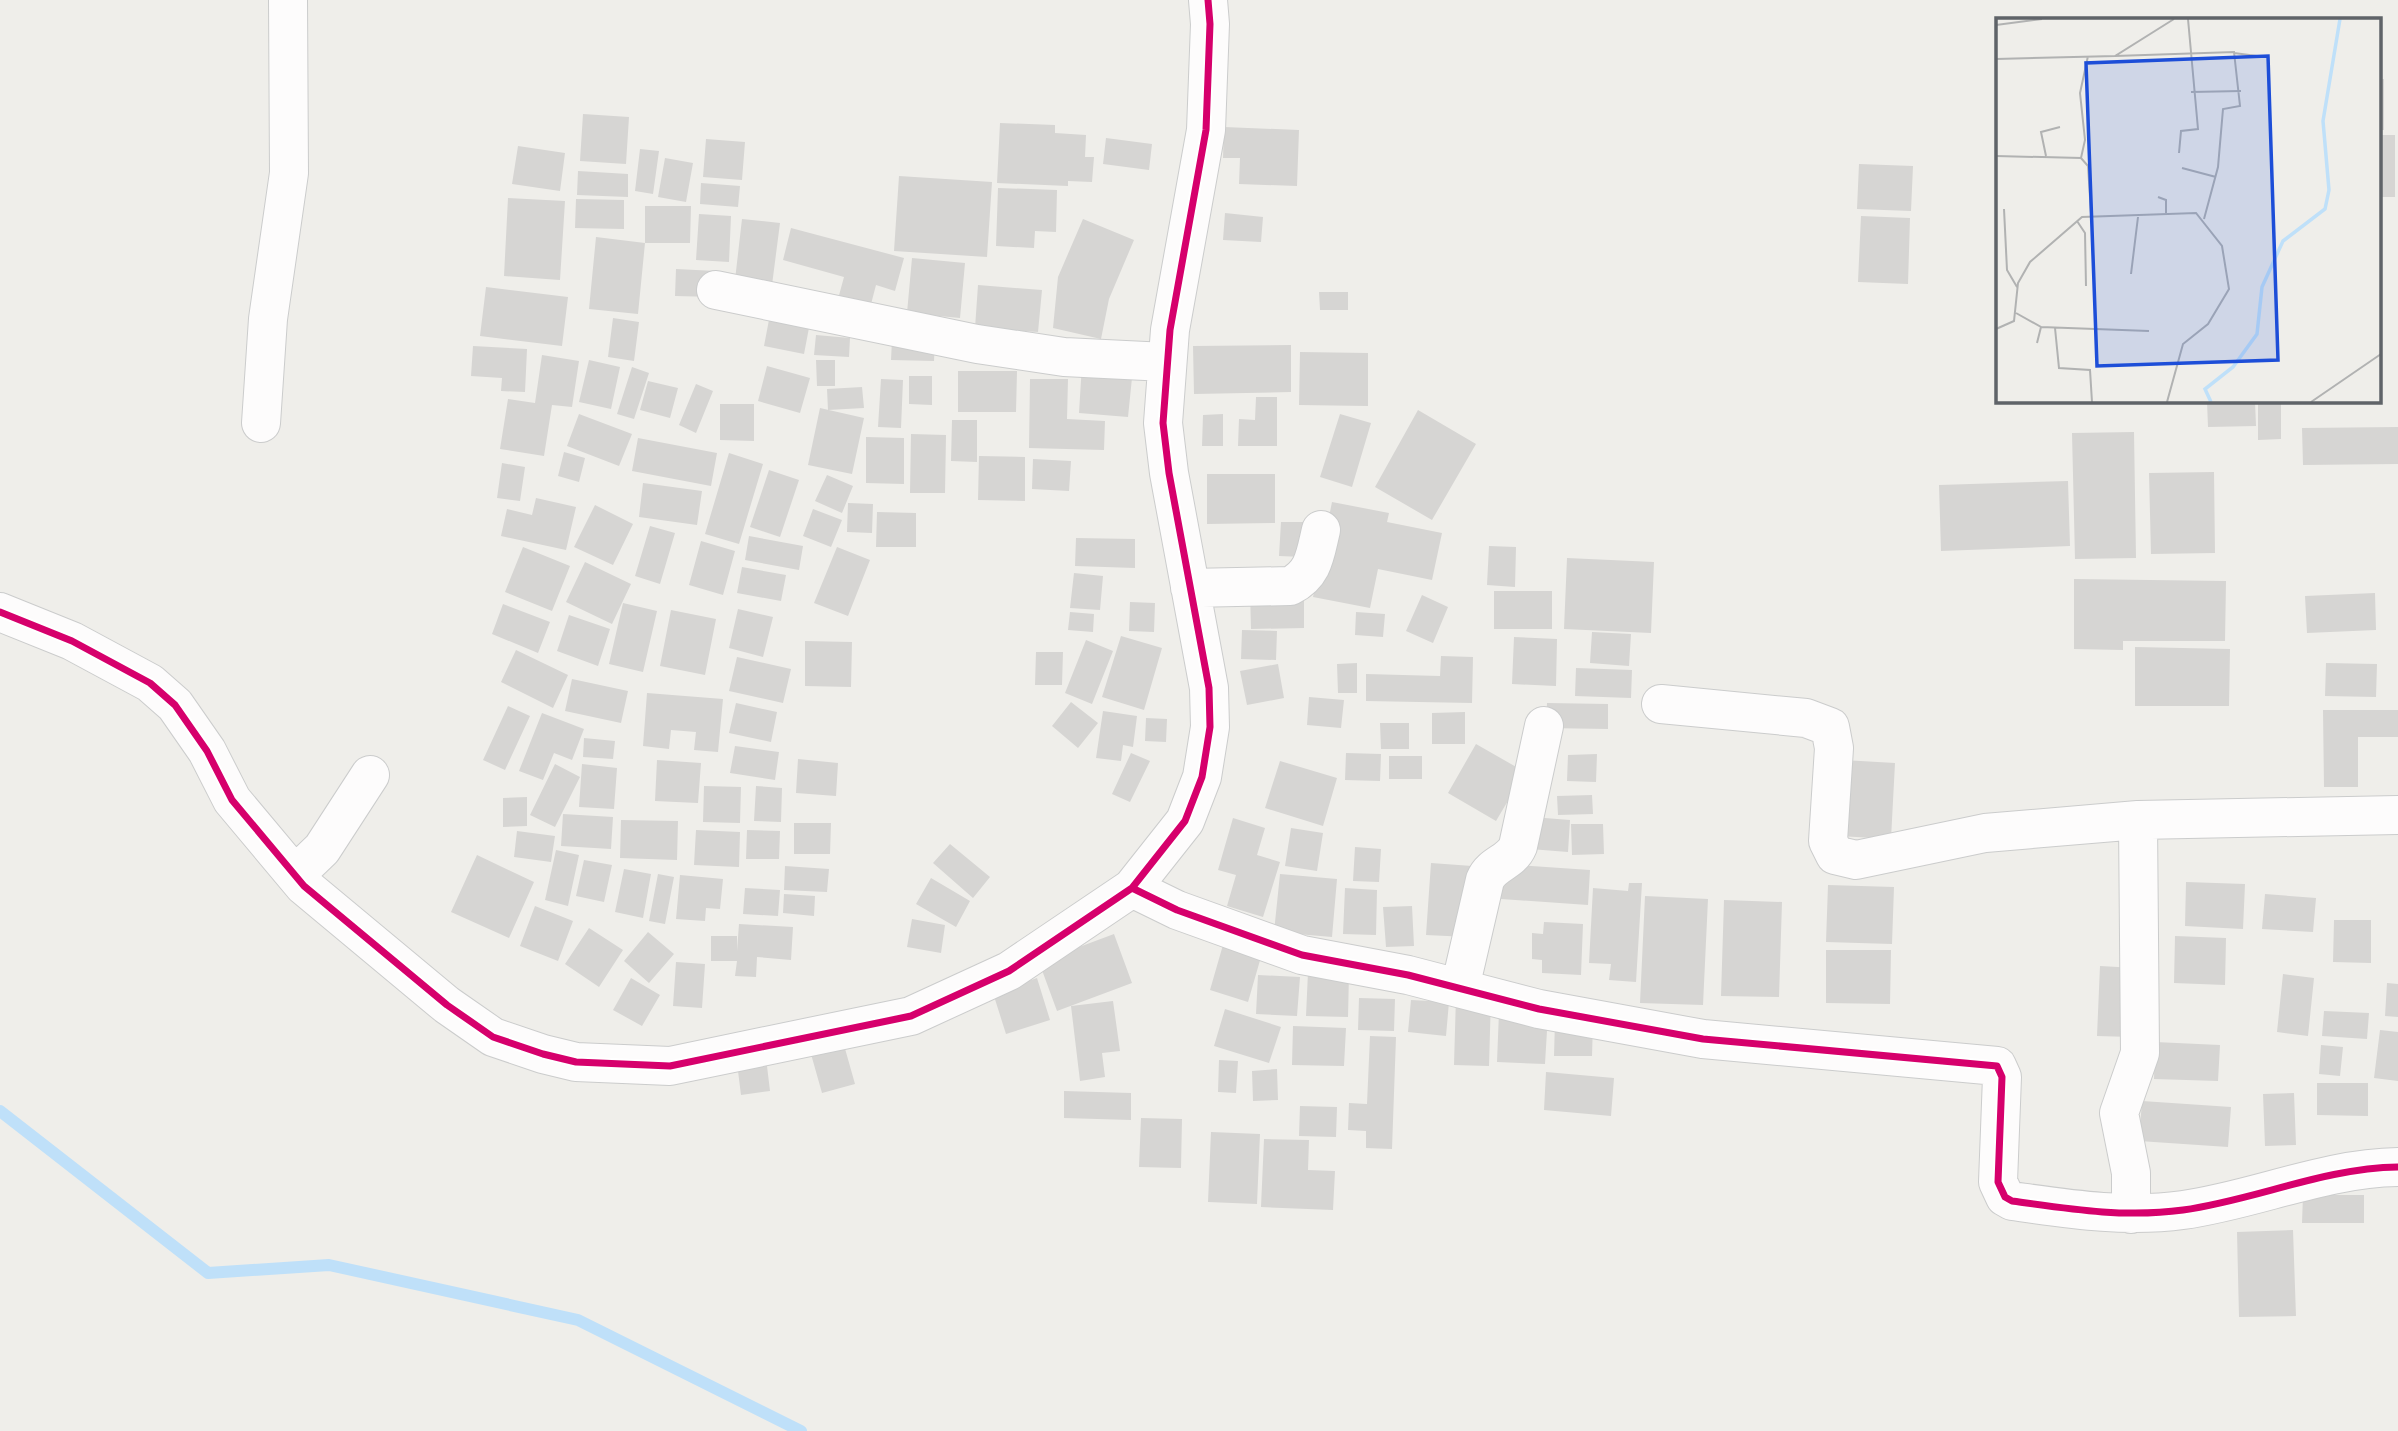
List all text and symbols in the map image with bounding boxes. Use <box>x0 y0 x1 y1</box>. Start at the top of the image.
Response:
inset map <box>1996 18 2380 402</box>

